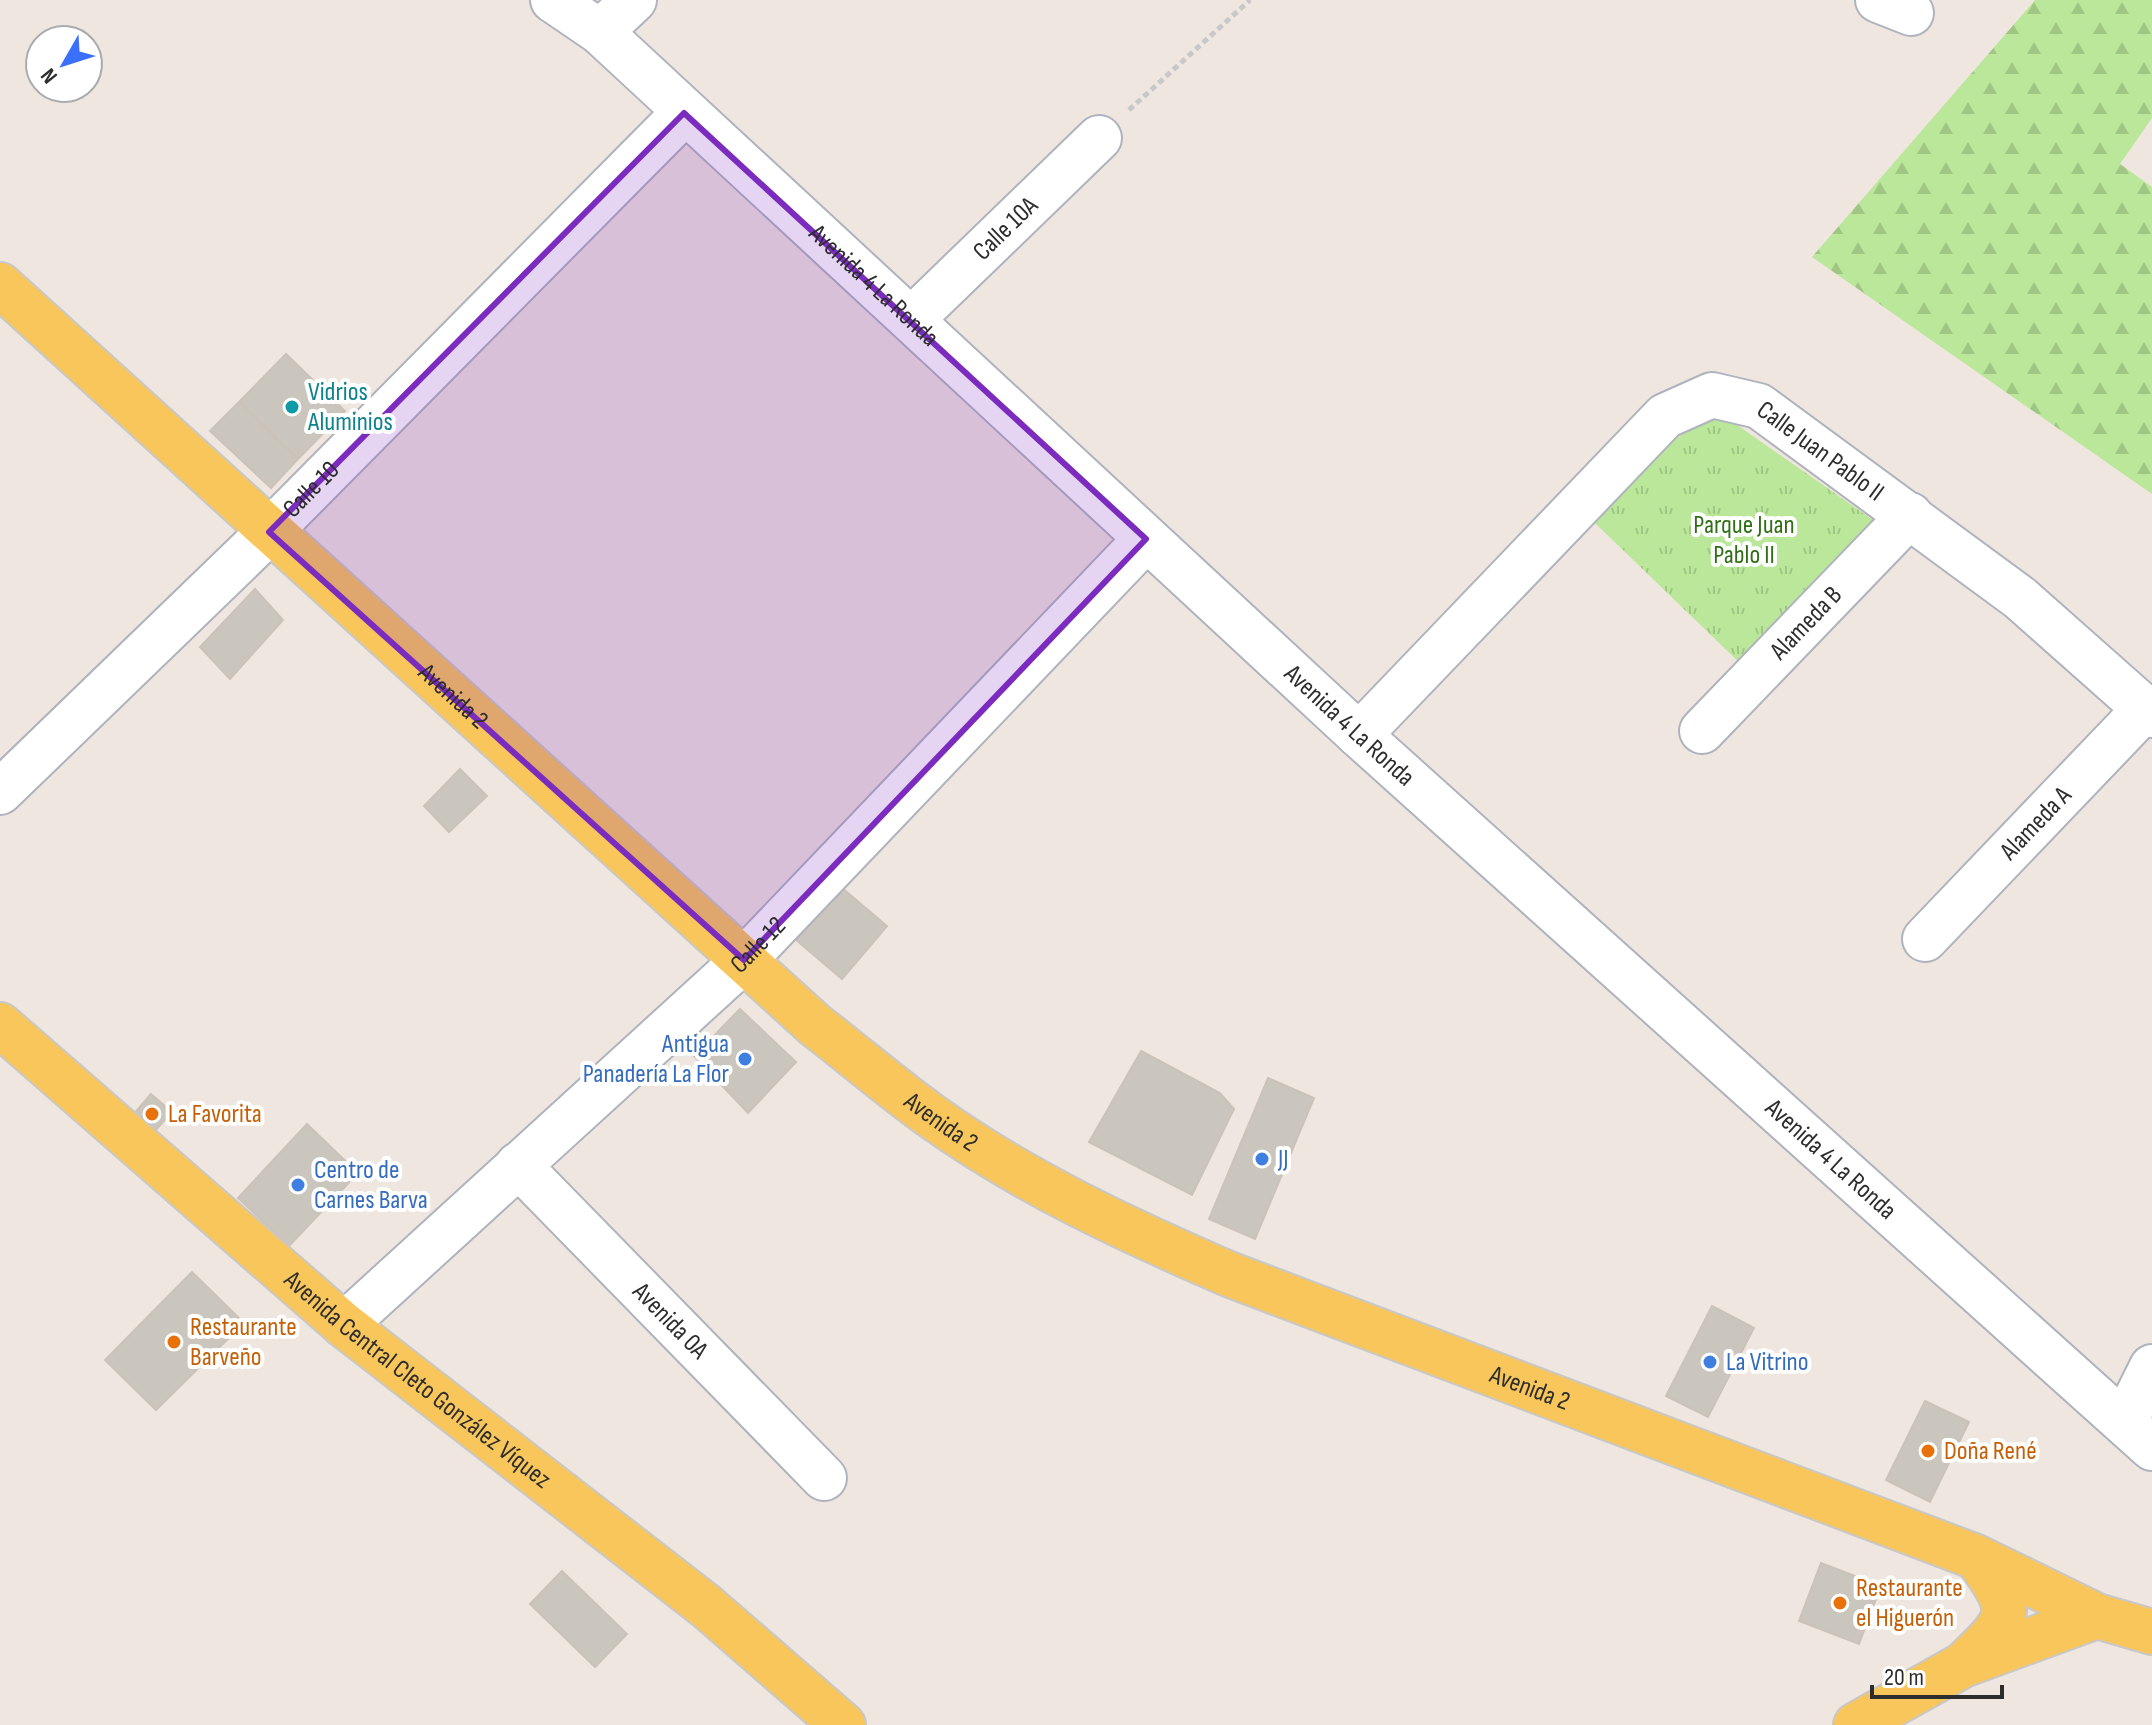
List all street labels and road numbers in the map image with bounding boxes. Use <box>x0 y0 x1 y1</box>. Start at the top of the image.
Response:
street label: Calle 10A <box>967 190 1045 267</box>
street label: Avenida 4 La Ronda <box>802 217 945 353</box>
street label: Calle Juan Pablo II <box>1751 394 1890 508</box>
street label: Calle 10 <box>276 455 346 524</box>
street label: Alameda B <box>1763 580 1848 667</box>
street label: Avenida 2 <box>411 656 494 736</box>
street label: Avenida 4 La Ronda <box>1277 658 1421 793</box>
street label: Alameda A <box>1993 780 2078 867</box>
street label: Calle 12 <box>724 910 792 980</box>
street label: Avenida 2 <box>897 1085 984 1159</box>
street label: Avenida 4 La Ronda <box>1758 1092 1903 1226</box>
street label: Avenida Central Cleto González Víquez <box>277 1264 557 1495</box>
street label: Avenida 0A <box>626 1275 715 1366</box>
street label: Avenida 2 <box>1485 1359 1574 1417</box>

